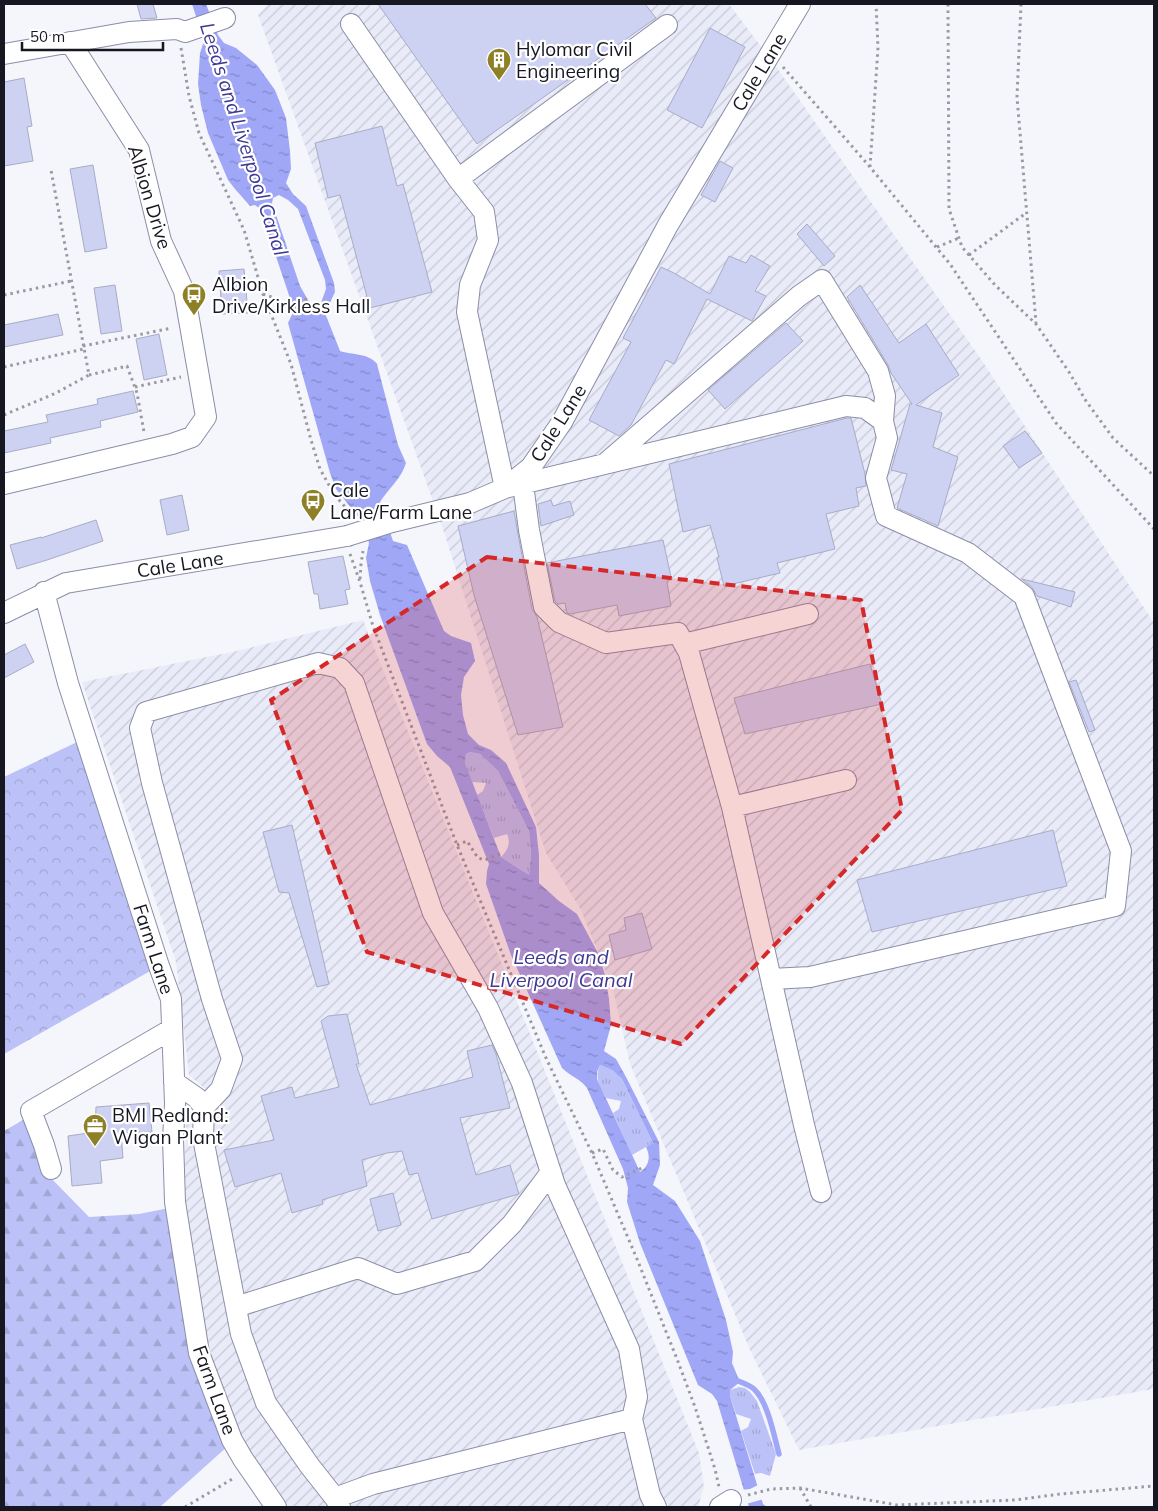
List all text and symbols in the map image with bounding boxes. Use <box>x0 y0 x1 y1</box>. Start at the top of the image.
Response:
water label: Leeds and Liverpool Canal <box>195 19 294 259</box>
scale bar <box>22 20 164 52</box>
text: 50 m <box>30 27 65 46</box>
street label: Cale Lane <box>726 28 792 116</box>
place label: Hylomar Civil Engineering <box>516 37 633 83</box>
building icon: Hylomar Civil Engineering <box>486 47 512 81</box>
street label: Albion Drive <box>123 142 177 252</box>
place label: Albion Drive/Kirkless Hall <box>212 272 370 318</box>
bus stop icon: Albion Drive/Kirkless Hall <box>181 282 207 316</box>
street label: Cale Lane <box>525 380 591 466</box>
place label: Cale Lane/Farm Lane <box>330 478 472 524</box>
bus stop icon: Cale Lane/Farm Lane <box>300 488 326 522</box>
street label: Cale Lane <box>135 545 225 583</box>
street label: Farm Lane <box>128 901 180 997</box>
water label: Leeds and Liverpool Canal <box>490 944 633 992</box>
place label: BMI Redland: Wigan Plant <box>112 1103 229 1149</box>
office icon: BMI Redland: Wigan Plant <box>82 1113 108 1147</box>
street label: Farm Lane <box>188 1342 242 1438</box>

